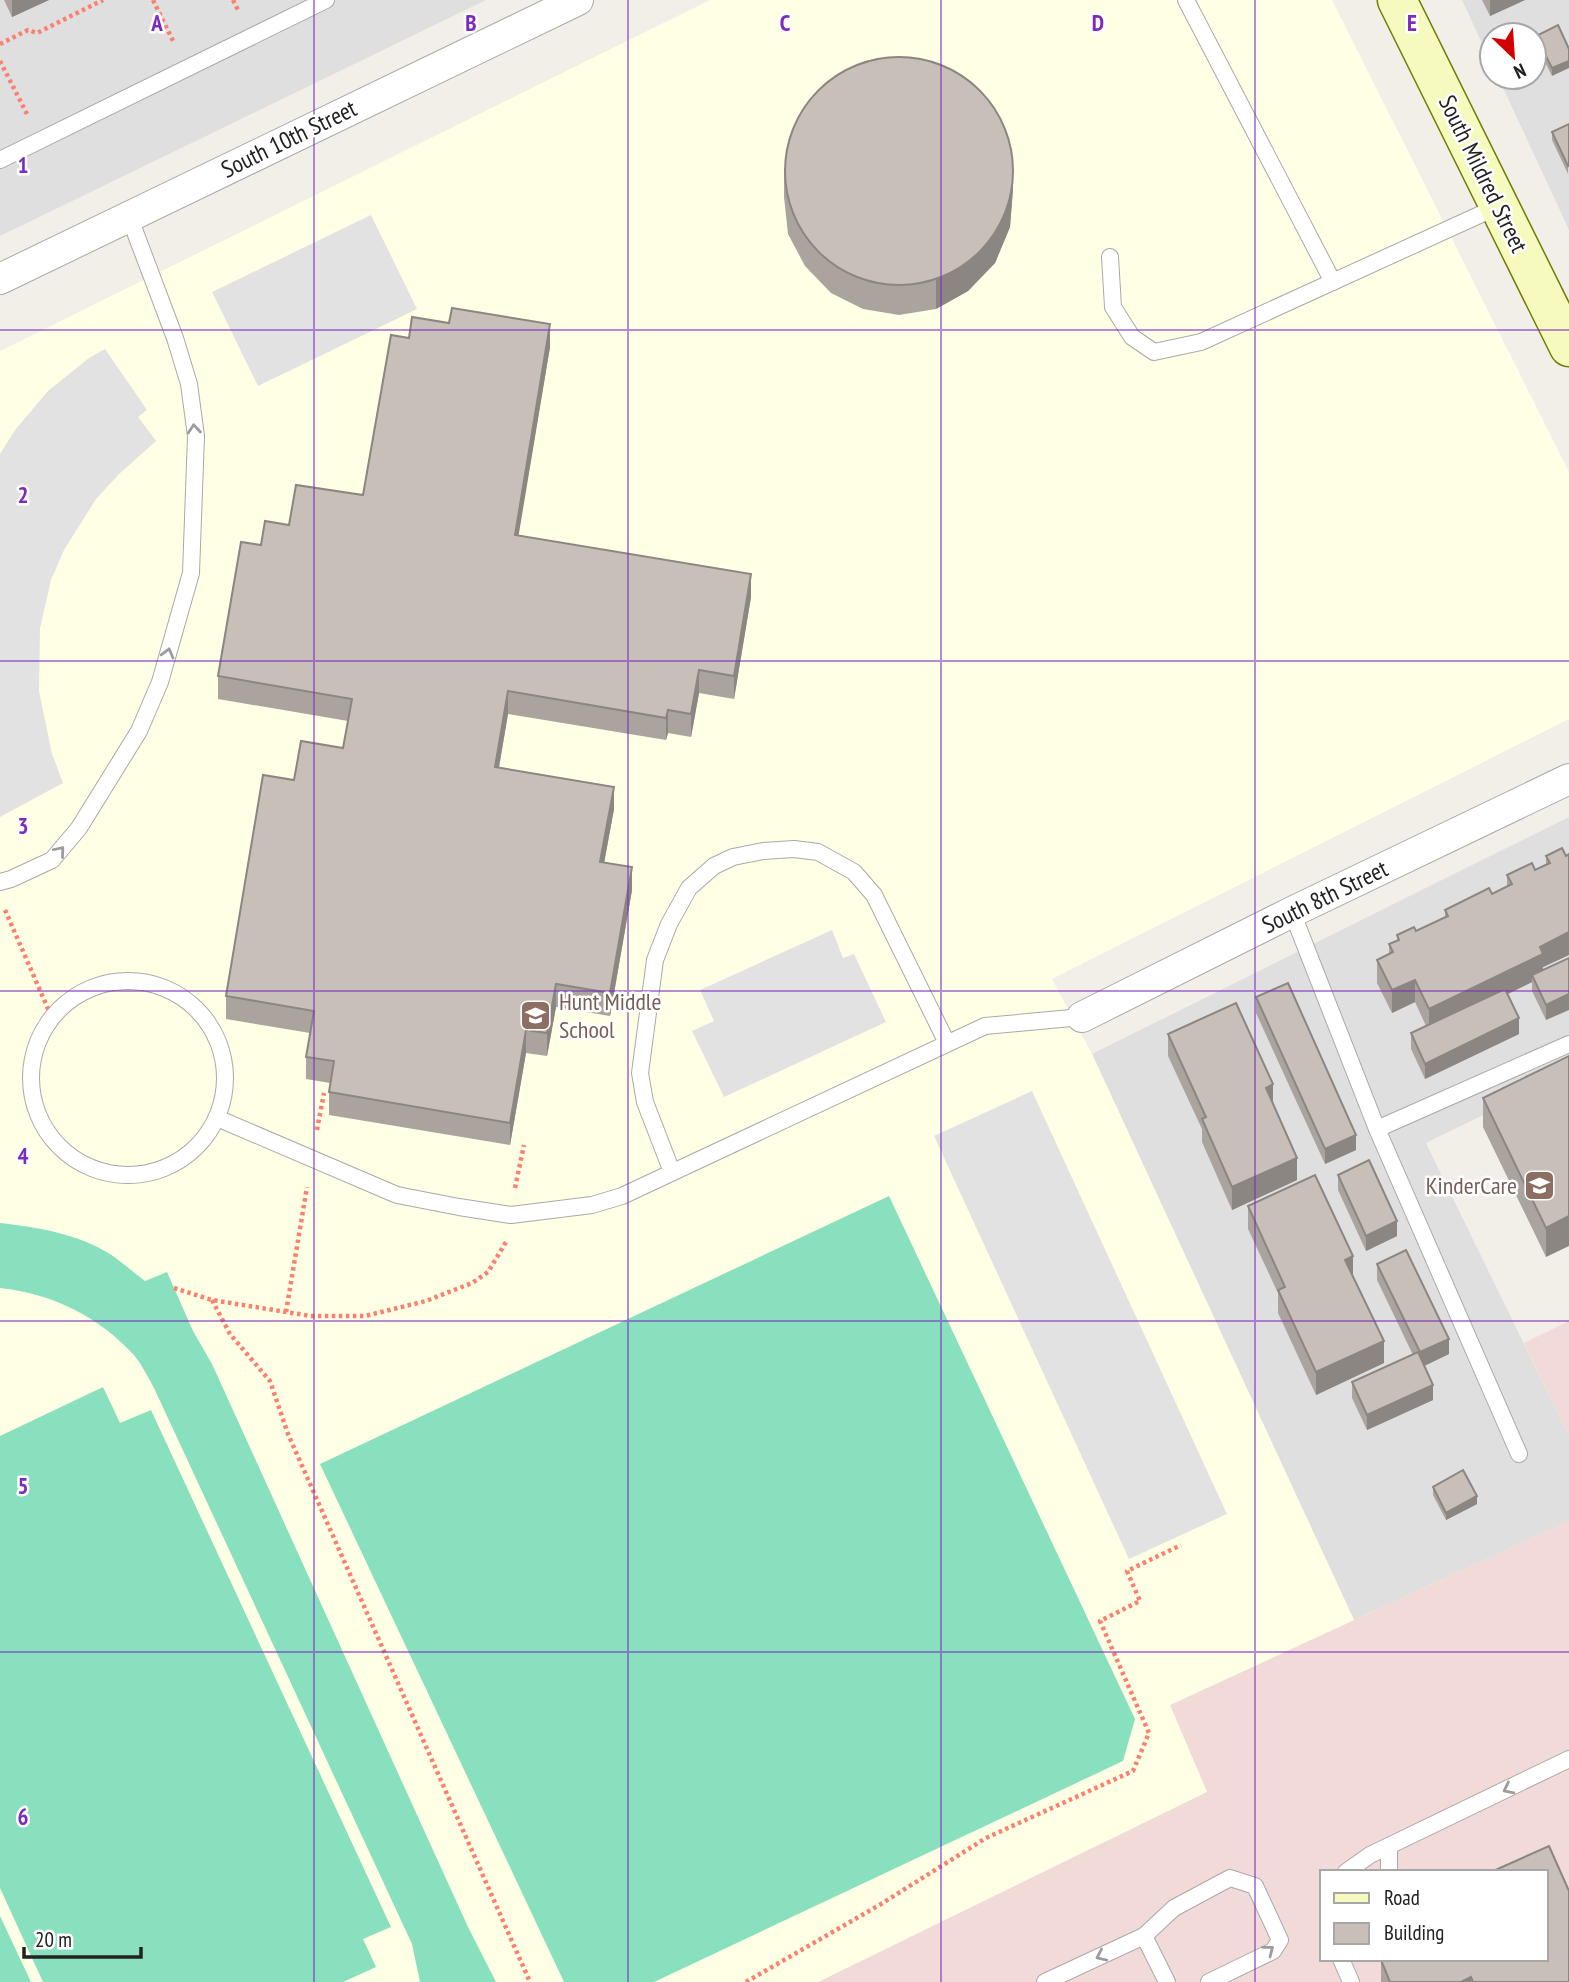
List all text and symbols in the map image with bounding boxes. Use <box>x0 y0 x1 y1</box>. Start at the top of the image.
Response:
text: A <box>150 8 163 37</box>
text: B <box>465 8 477 37</box>
text: C <box>780 8 791 37</box>
text: D <box>1092 8 1104 37</box>
text: E <box>1407 8 1417 37</box>
north arrow <box>1478 21 1548 91</box>
text: N <box>1510 58 1530 84</box>
street label: South Mildred Street <box>1432 90 1535 258</box>
street label: South 10th Street <box>216 92 362 185</box>
text: 1 <box>18 150 29 179</box>
one-way arrow <box>187 423 202 434</box>
text: 2 <box>18 480 29 509</box>
one-way arrow <box>160 648 174 660</box>
text: 3 <box>18 811 29 840</box>
one-way arrow <box>51 847 64 859</box>
street label: South 8th Street <box>1257 853 1393 940</box>
place label: Hunt Middle School <box>559 986 661 1045</box>
school or university icon: Hunt Middle School <box>519 999 553 1033</box>
text: 4 <box>18 1141 29 1170</box>
school or university icon: KinderCare <box>1523 1169 1557 1203</box>
place label: KinderCare <box>1426 1170 1517 1201</box>
text: 5 <box>18 1471 29 1500</box>
one-way arrow <box>1503 1780 1515 1794</box>
text: 6 <box>18 1802 29 1831</box>
legend <box>1320 1870 1548 1961</box>
text: Road <box>1384 1884 1420 1911</box>
scale bar <box>24 1916 142 1960</box>
text: Building <box>1384 1919 1444 1946</box>
text: 20 m <box>35 1926 72 1953</box>
one-way arrow <box>1261 1945 1274 1958</box>
one-way arrow <box>1096 1947 1108 1961</box>

